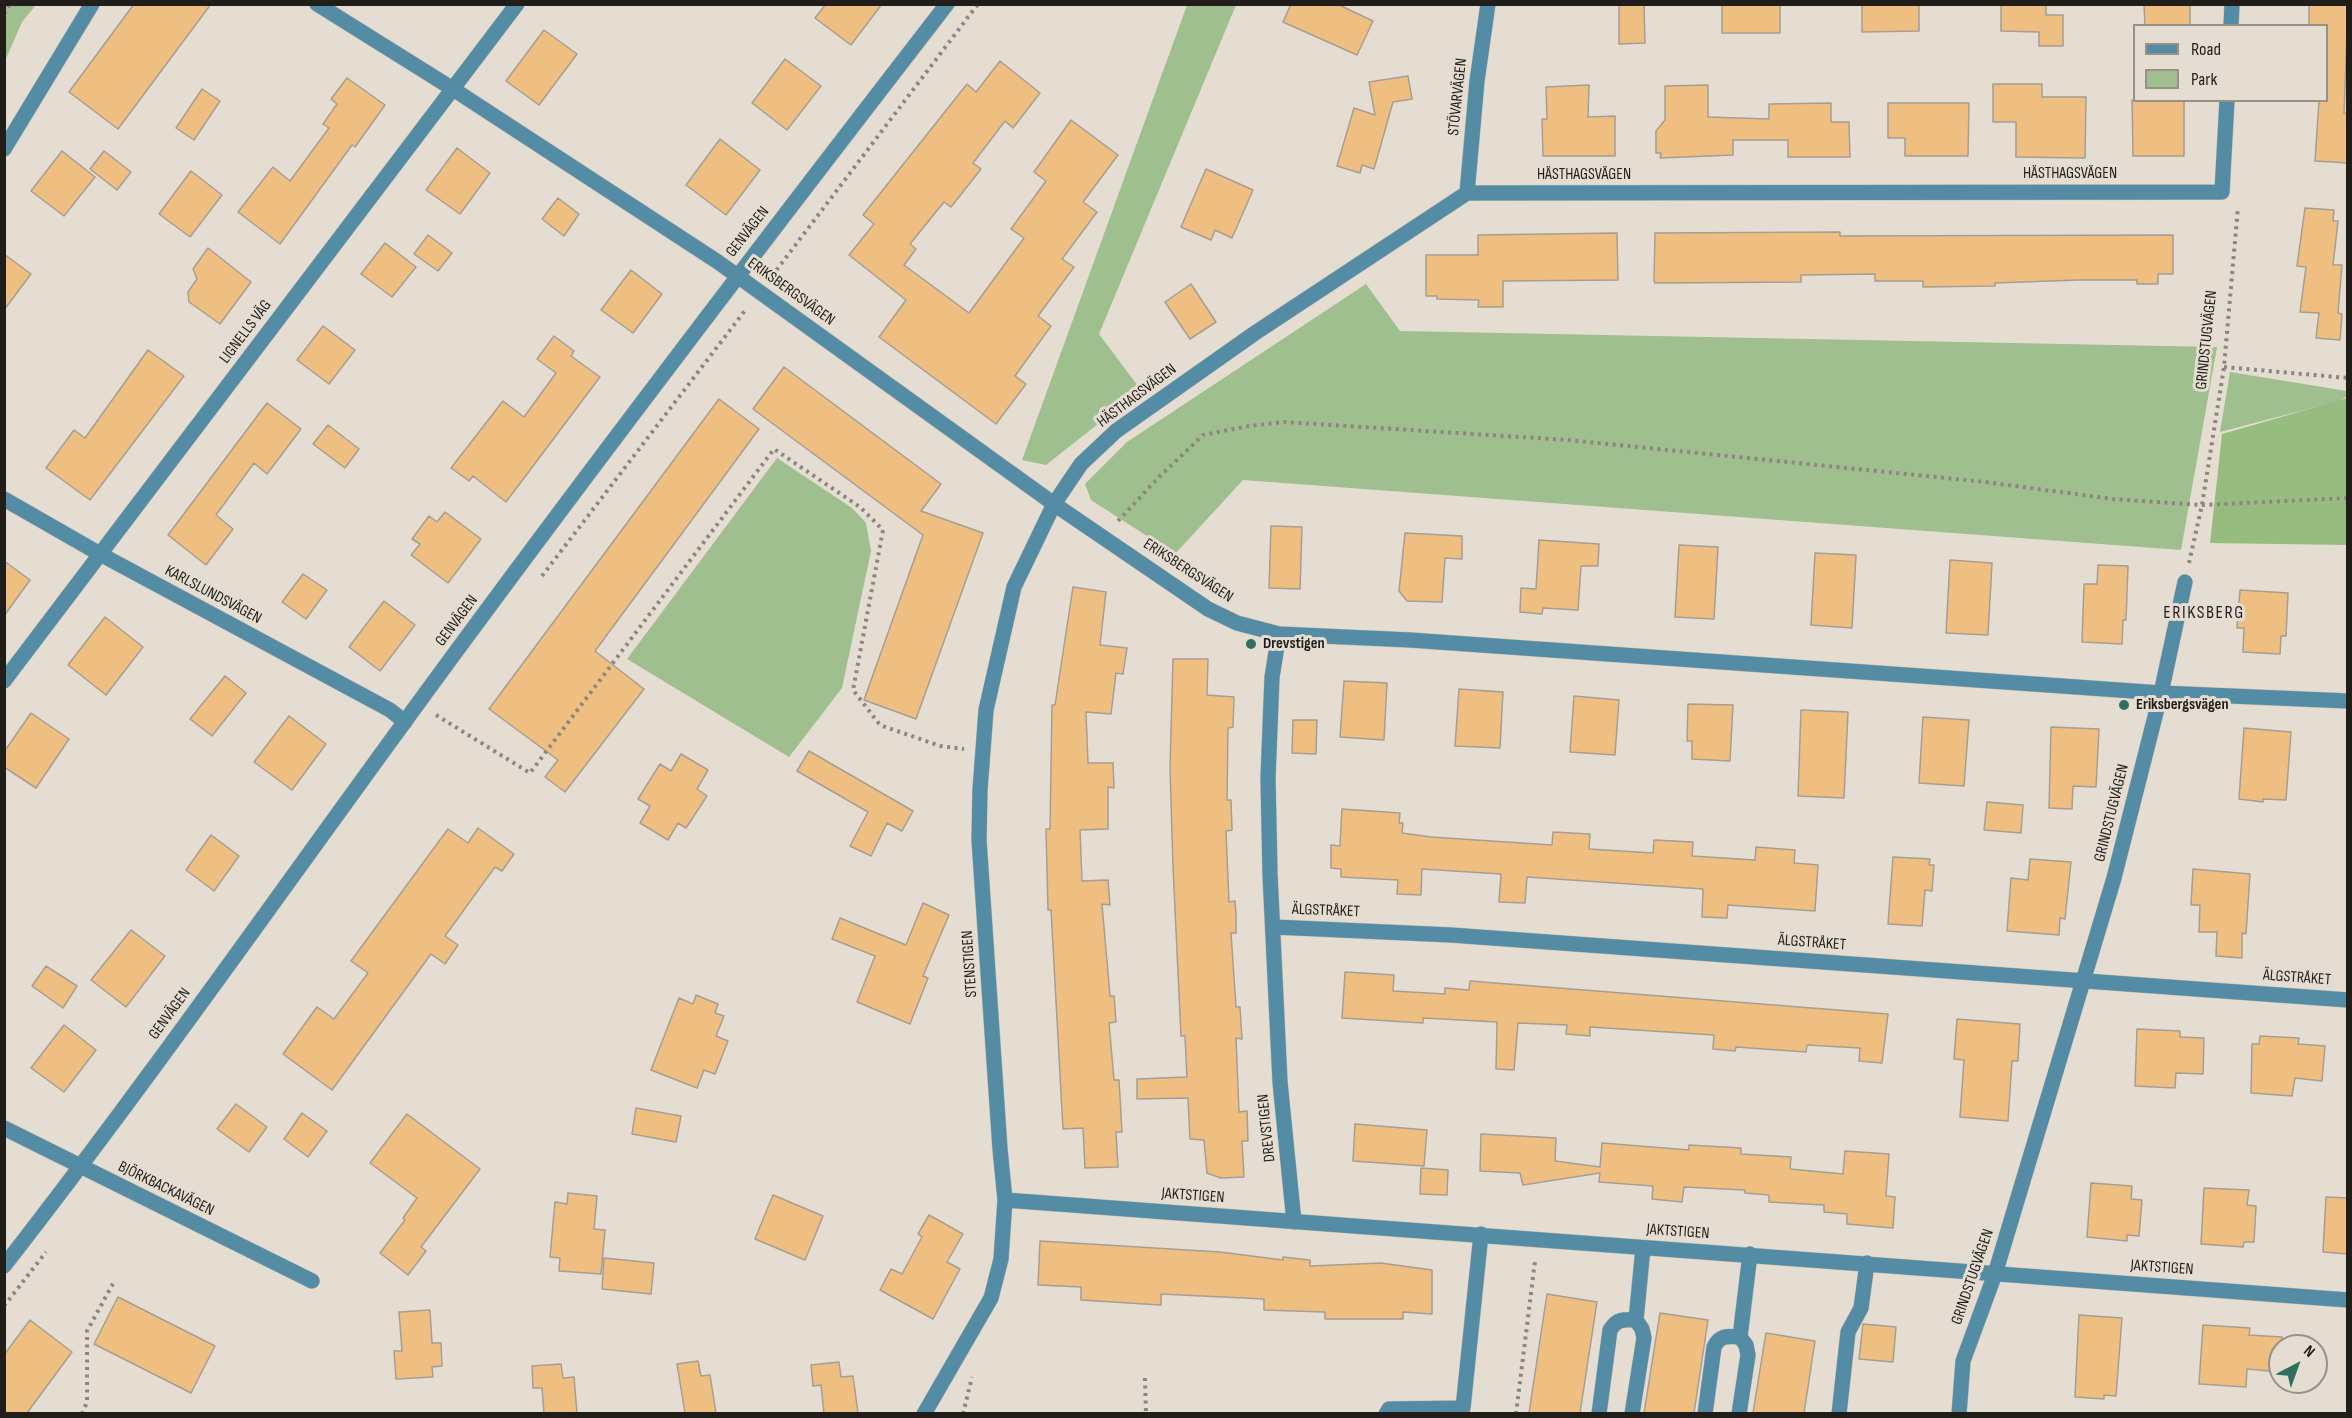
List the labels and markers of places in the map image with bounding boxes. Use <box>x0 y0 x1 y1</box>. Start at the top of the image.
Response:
place label: Drevstigen <box>1263 634 1325 654</box>
marker: Drevstigen <box>1244 637 1258 651</box>
place label: Eriksbergsvägen <box>2136 695 2229 715</box>
marker: Eriksbergsvägen <box>2117 698 2131 712</box>

